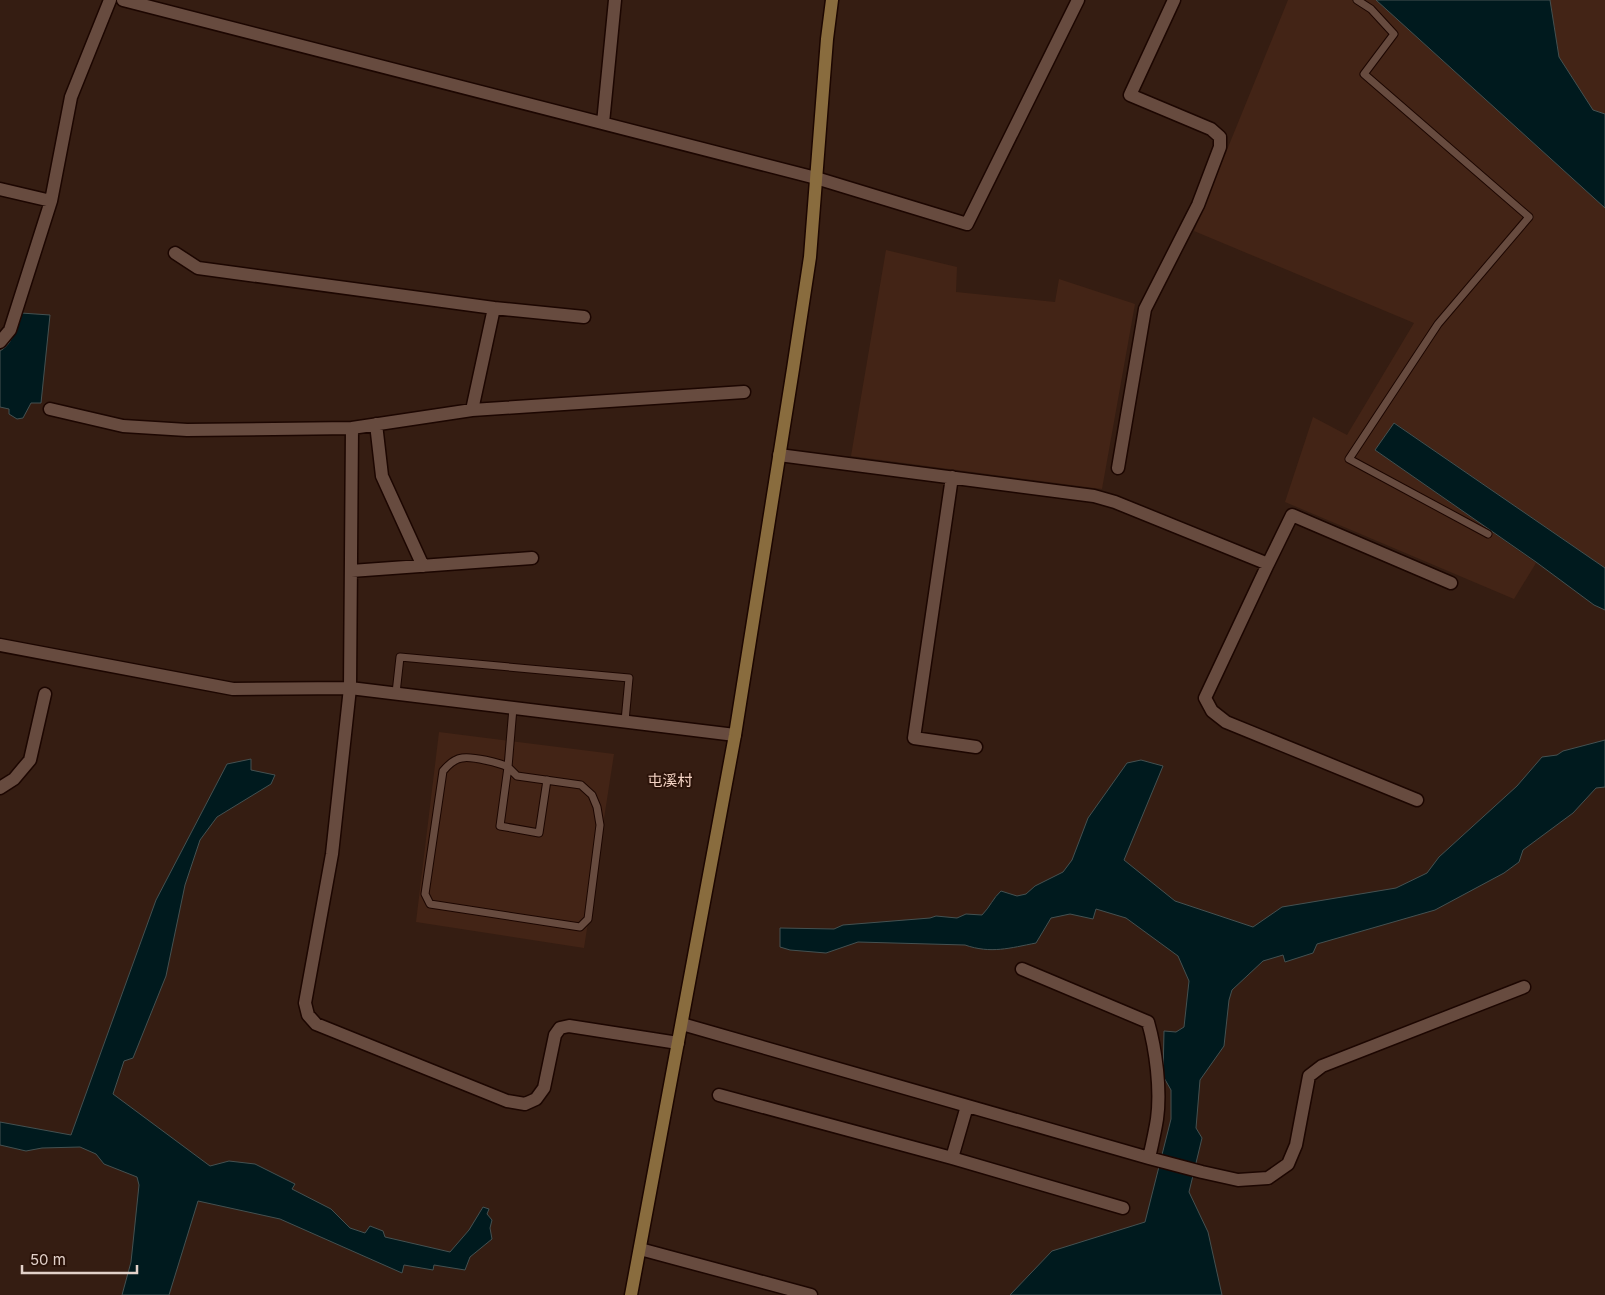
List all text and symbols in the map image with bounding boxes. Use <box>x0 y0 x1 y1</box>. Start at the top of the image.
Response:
district label: 屯溪村 <box>647 771 693 790</box>
scale bar <box>22 1242 138 1274</box>
text: 50 m <box>30 1250 66 1269</box>

